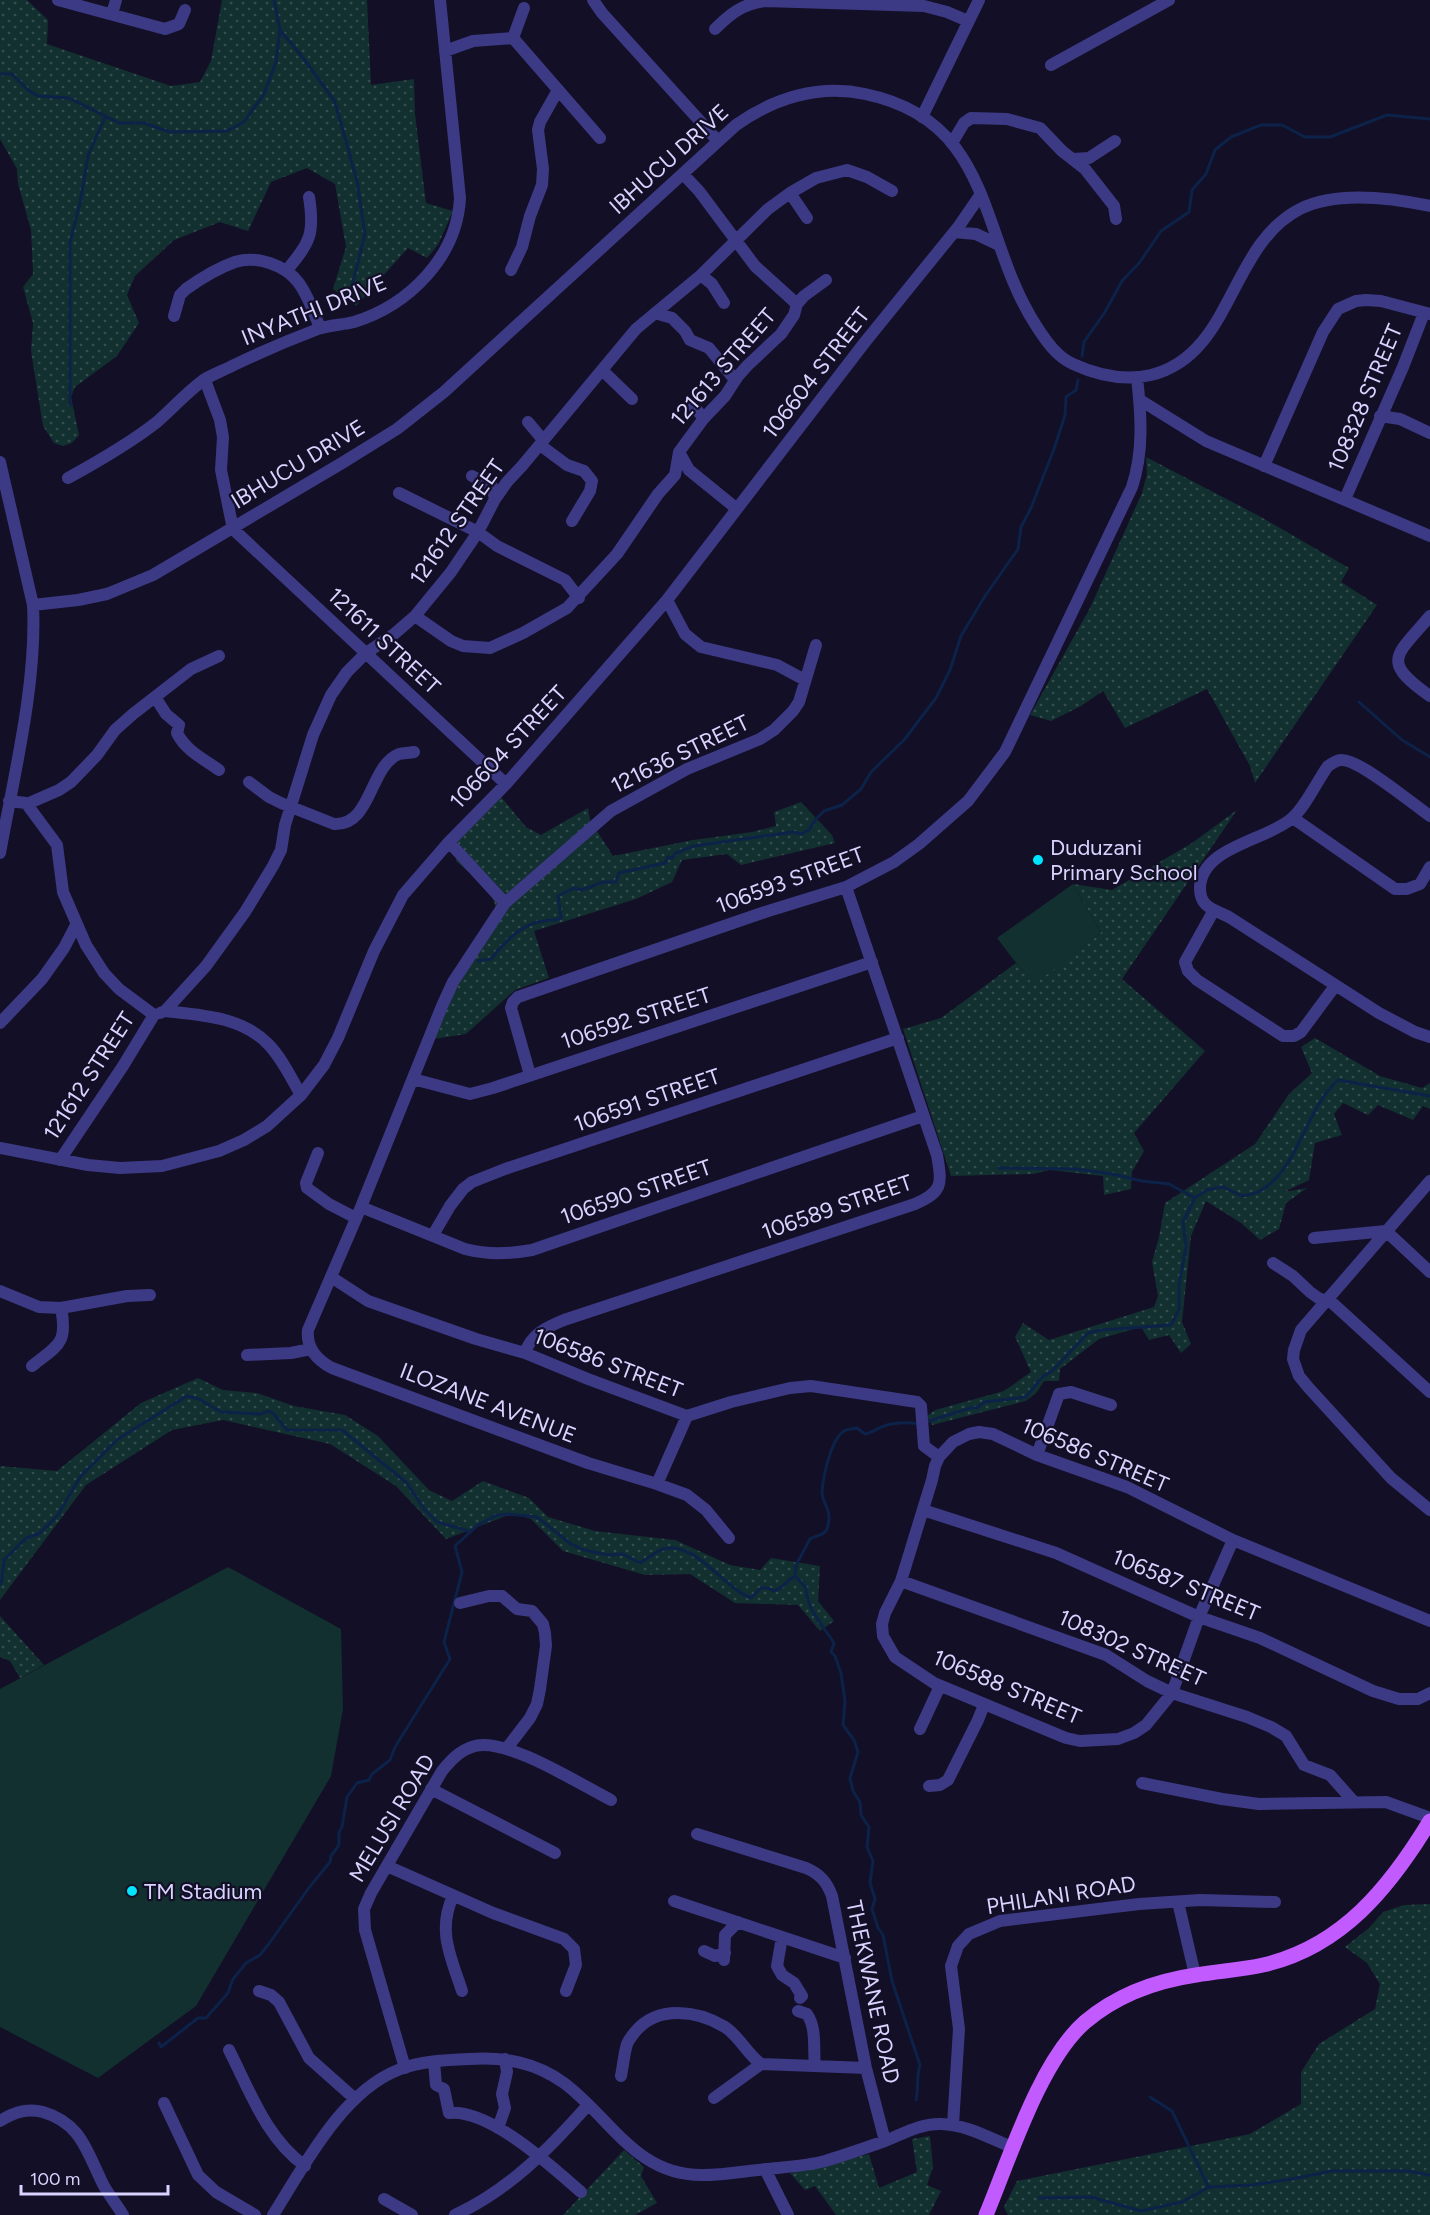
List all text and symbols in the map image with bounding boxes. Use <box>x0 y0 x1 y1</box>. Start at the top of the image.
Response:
street label: IBHUCU DRIVE <box>604 98 734 220</box>
street label: INYATHI DRIVE <box>238 269 390 351</box>
street label: 106604 STREET <box>756 302 876 444</box>
street label: 121613 STREET <box>665 303 781 431</box>
street label: 108328 STREET <box>1322 320 1408 476</box>
street label: IBHUCU DRIVE <box>226 413 370 515</box>
street label: 121612 STREET <box>404 454 510 590</box>
street label: 121611 STREET <box>322 582 446 700</box>
street label: 106604 STREET <box>444 680 572 814</box>
street label: 121636 STREET <box>606 709 754 799</box>
place label: Duduzani Primary School <box>1050 834 1198 886</box>
street label: 106593 STREET <box>712 841 868 919</box>
marker: Duduzani Primary School <box>1031 853 1045 867</box>
street label: 106592 STREET <box>558 981 714 1055</box>
street label: 121612 STREET <box>38 1007 140 1145</box>
street label: 106591 STREET <box>570 1062 724 1138</box>
street label: 106590 STREET <box>557 1154 715 1230</box>
street label: 106589 STREET <box>758 1169 916 1245</box>
street label: 106586 STREET <box>530 1322 686 1404</box>
street label: ILOZANE AVENUE <box>396 1357 580 1449</box>
street label: 106586 STREET <box>1017 1412 1173 1498</box>
street label: 106587 STREET <box>1108 1543 1264 1627</box>
street label: 108302 STREET <box>1054 1604 1210 1692</box>
street label: 106588 STREET <box>929 1644 1085 1730</box>
street label: MELUSI ROAD <box>343 1749 441 1887</box>
street label: PHILANI ROAD <box>984 1870 1138 1920</box>
place label: TM Stadium <box>144 1878 262 1905</box>
marker: TM Stadium <box>125 1884 139 1898</box>
street label: THEKWANE ROAD <box>840 1898 906 2086</box>
scale bar <box>21 2158 168 2196</box>
text: 100 m <box>30 2168 80 2190</box>

